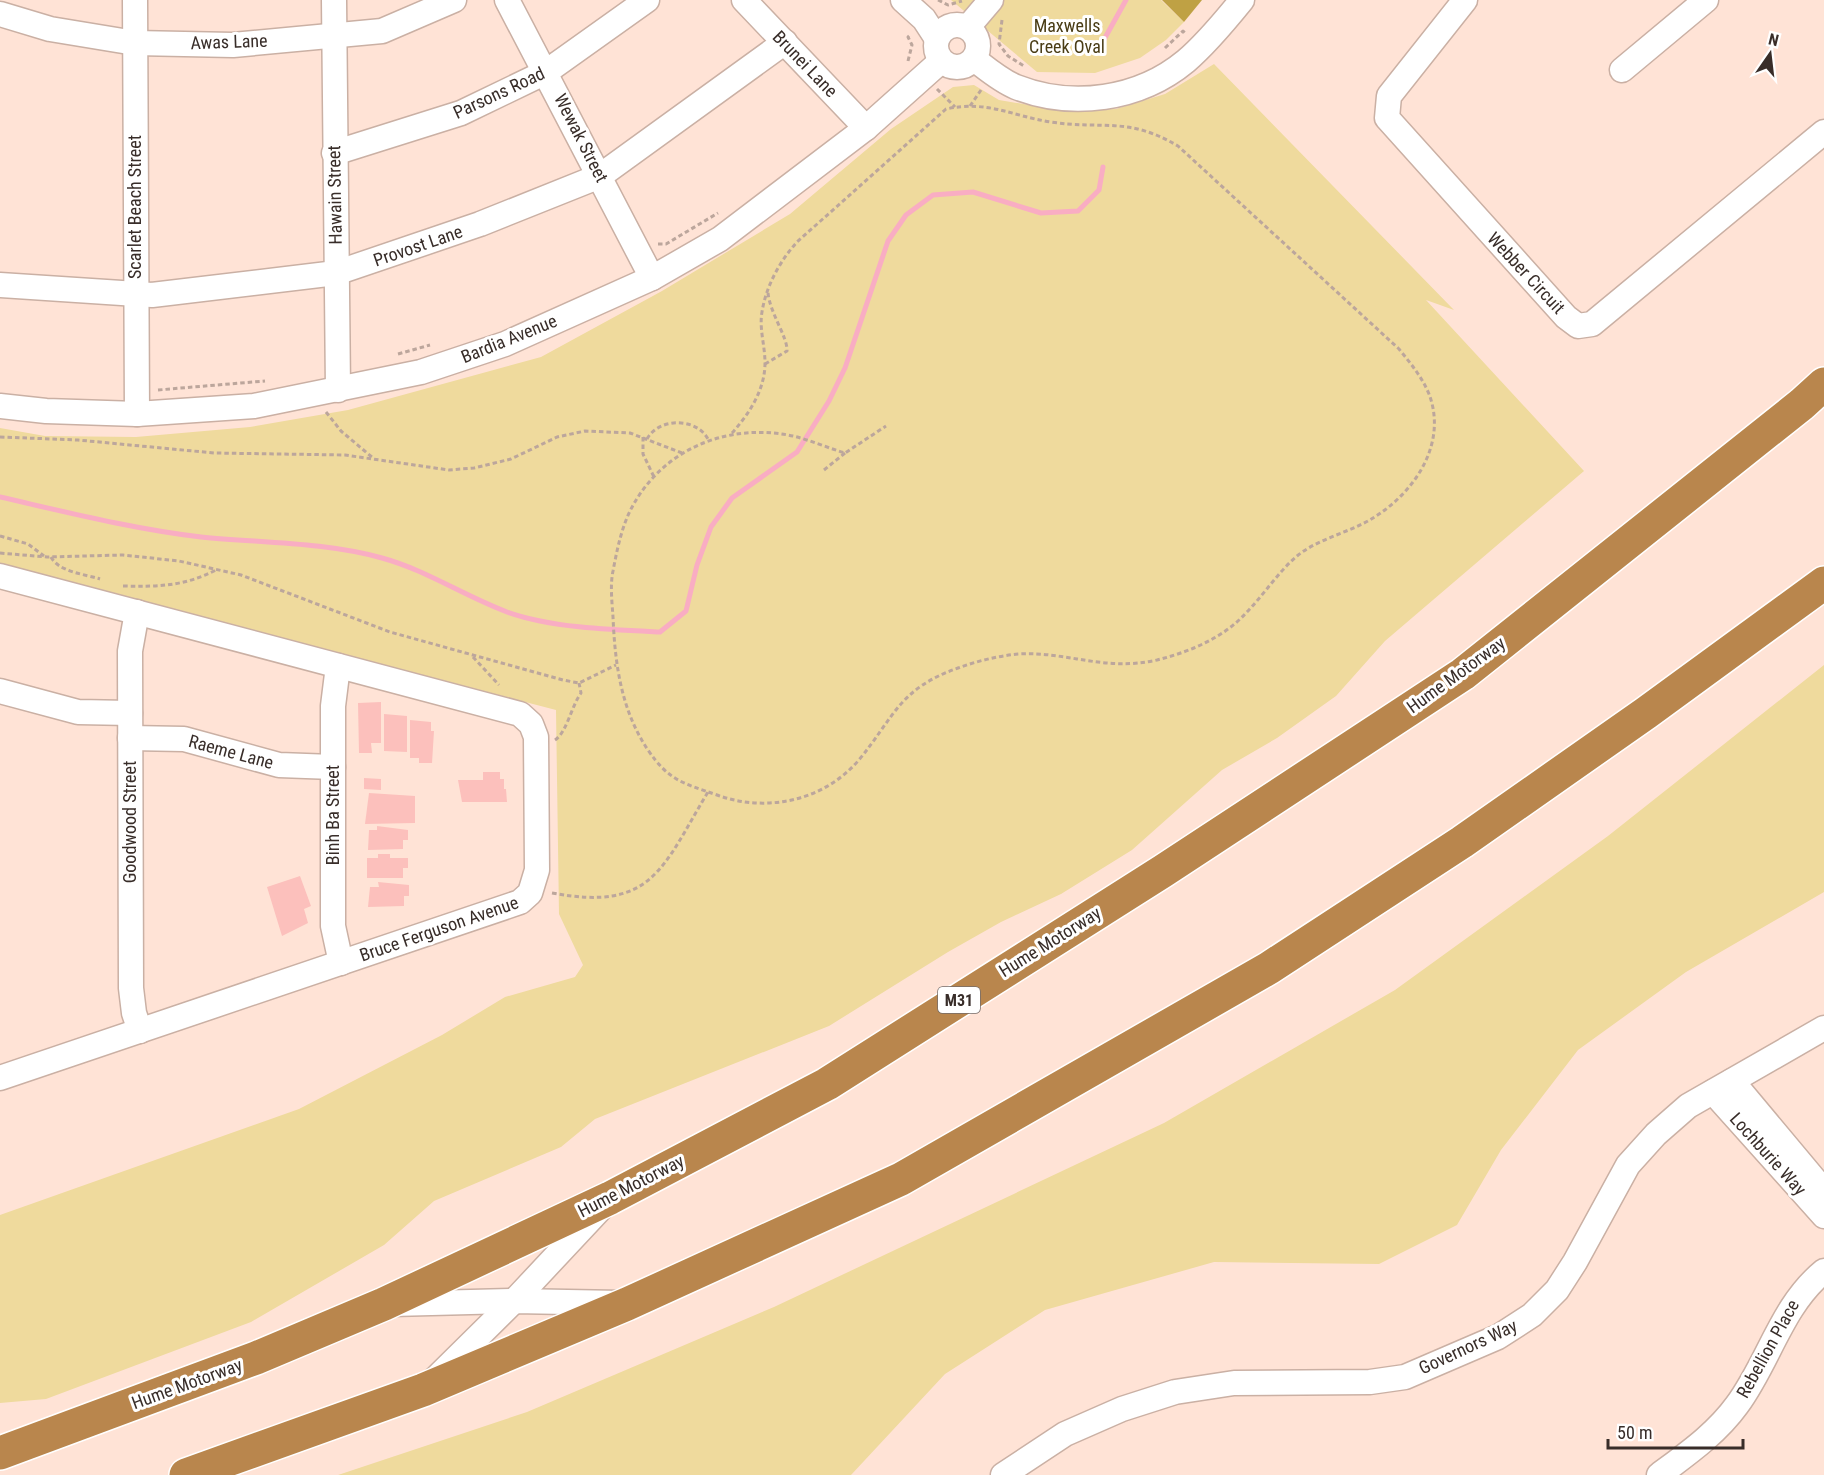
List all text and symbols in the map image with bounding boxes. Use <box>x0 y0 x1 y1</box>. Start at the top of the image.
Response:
park label: Maxwells Creek Oval <box>1029 15 1105 57</box>
north arrow <box>1740 24 1800 84</box>
street label: Brunei Lane <box>769 26 842 101</box>
street label: Awas Lane <box>190 30 268 53</box>
text: N <box>1766 30 1781 50</box>
street label: Parsons Road <box>450 62 548 123</box>
street label: Wewak Street <box>550 90 613 186</box>
street label: Scarlet Beach Street <box>124 135 145 279</box>
street label: Hawain Street <box>323 145 346 245</box>
street label: Provost Lane <box>371 220 465 271</box>
street label: Webber Circuit <box>1483 228 1569 318</box>
street label: Bardia Avenue <box>458 310 560 367</box>
street label: Hume Motorway <box>1403 632 1509 717</box>
street label: Raeme Lane <box>186 730 276 773</box>
street label: Goodwood Street <box>119 761 140 883</box>
street label: Binh Ba Street <box>322 765 343 865</box>
street label: Bruce Ferguson Avenue <box>357 891 521 966</box>
street label: Hume Motorway <box>995 902 1105 981</box>
road number: M31 <box>938 987 980 1013</box>
street label: Lochburie Way <box>1726 1108 1811 1200</box>
street label: Hume Motorway <box>574 1150 688 1221</box>
street label: Rebellion Place <box>1732 1296 1803 1402</box>
street label: Governors Way <box>1415 1314 1521 1378</box>
street label: Hume Motorway <box>129 1354 245 1413</box>
scale bar <box>1608 1412 1743 1450</box>
text: 50 m <box>1617 1422 1652 1443</box>

